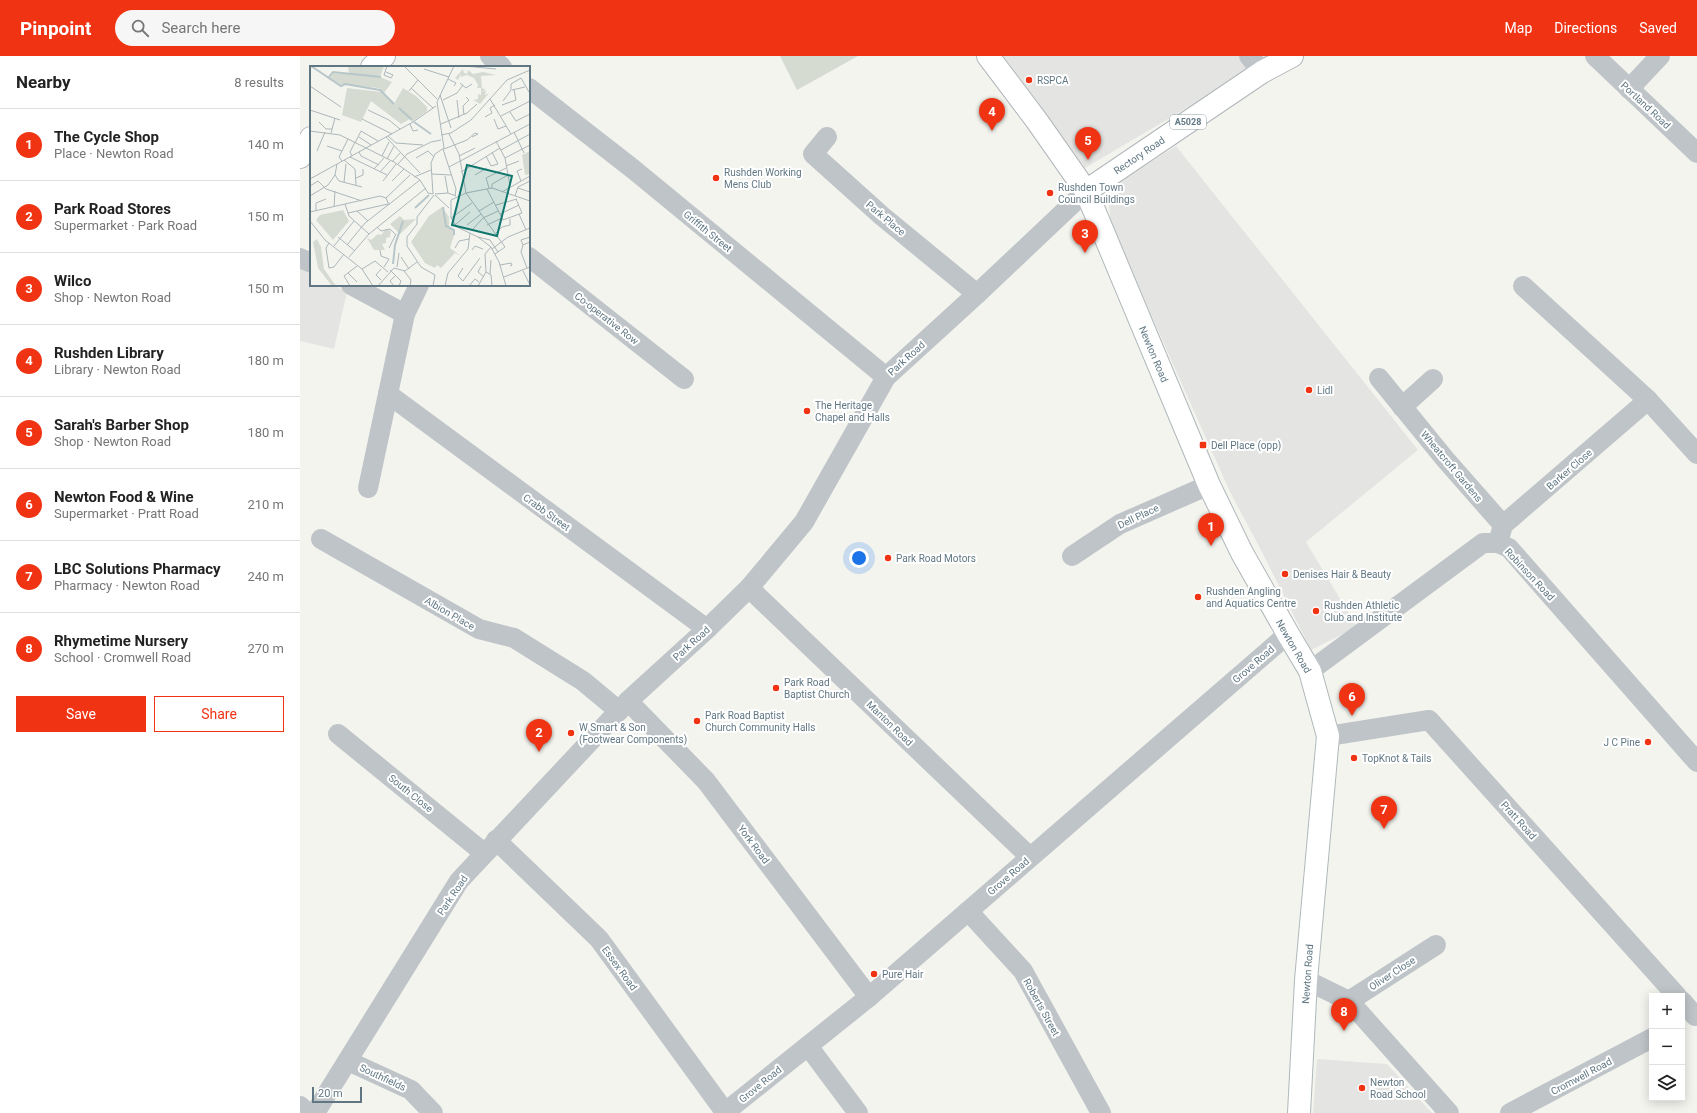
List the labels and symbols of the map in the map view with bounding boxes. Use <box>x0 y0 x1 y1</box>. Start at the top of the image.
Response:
inset map <box>310 66 530 286</box>
marker: RSPCA <box>1024 75 1034 85</box>
place label: RSPCA <box>1037 75 1069 86</box>
street label: Portland Road <box>1619 80 1673 131</box>
pin: 4 <box>979 98 1005 131</box>
road number: A5028 <box>1170 115 1206 129</box>
pin: 5 <box>1075 127 1101 160</box>
street label: Rectory Road <box>1112 134 1167 177</box>
place label: Rushden Working Mens Club <box>724 167 802 190</box>
marker: Rushden Working Mens Club <box>711 173 721 183</box>
place label: Rushden Town Council Buildings <box>1058 182 1135 205</box>
marker: Rushden Town Council Buildings <box>1045 188 1055 198</box>
street label: Park Place <box>864 199 907 238</box>
street label: Griffith Street <box>681 209 734 254</box>
pin: 3 <box>1072 220 1098 253</box>
street label: Co-operative Row <box>573 290 641 347</box>
street label: Newton Road <box>1137 325 1170 384</box>
street label: Park Road <box>886 339 927 378</box>
marker: Lidl <box>1304 385 1314 395</box>
place label: Lidl <box>1317 385 1333 396</box>
place label: The Heritage Chapel and Halls <box>815 400 890 423</box>
marker: The Heritage Chapel and Halls <box>802 406 812 416</box>
street label: Wheatcroft Gardens <box>1419 429 1484 504</box>
marker: Dell Place (opp) <box>1198 440 1208 450</box>
place label: Dell Place (opp) <box>1211 440 1281 452</box>
street label: Barker Close <box>1544 447 1594 492</box>
street label: Crabb Street <box>521 492 572 533</box>
street label: Dell Place <box>1116 502 1160 531</box>
pin: 1 <box>1198 513 1224 546</box>
street label: Robinson Road <box>1503 546 1557 603</box>
your location <box>849 548 869 568</box>
marker: Park Road Motors <box>883 553 893 563</box>
place label: Park Road Motors <box>896 553 976 564</box>
marker: Denises Hair & Beauty <box>1280 569 1290 579</box>
place label: Denises Hair & Beauty <box>1293 569 1391 580</box>
place label: Rushden Angling and Aquatics Centre <box>1206 586 1296 609</box>
marker: Rushden Angling and Aquatics Centre <box>1193 592 1203 602</box>
street label: Albion Place <box>423 595 477 632</box>
place label: Rushden Athletic Club and Institute <box>1324 600 1402 623</box>
marker: Rushden Athletic Club and Institute <box>1311 606 1321 616</box>
street label: Newton Road <box>1274 618 1313 675</box>
street label: Park Road <box>671 624 712 663</box>
street label: Grove Road <box>1230 643 1276 685</box>
place label: Park Road Baptist Church <box>784 677 849 700</box>
marker: Park Road Baptist Church <box>771 683 781 693</box>
pin: 6 <box>1339 683 1365 716</box>
street label: Manton Road <box>864 699 915 748</box>
place label: Park Road Baptist Church Community Halls <box>705 710 815 733</box>
marker: Park Road Baptist Church Community Halls <box>692 716 702 726</box>
pin: 2 <box>526 719 552 752</box>
place label: W Smart & Son (Footwear Components) <box>579 722 687 746</box>
marker: W Smart & Son (Footwear Components) <box>566 728 576 738</box>
place label: J C Pine <box>1603 737 1640 748</box>
marker: J C Pine <box>1643 737 1653 747</box>
marker: TopKnot & Tails <box>1349 753 1359 763</box>
place label: TopKnot & Tails <box>1362 753 1431 764</box>
street label: South Close <box>386 772 435 815</box>
pin: 7 <box>1371 796 1397 829</box>
street label: Pratt Road <box>1499 799 1538 841</box>
street label: York Road <box>736 823 772 866</box>
street label: Grove Road <box>985 855 1031 897</box>
street label: Park Road <box>435 873 470 917</box>
street label: Essex Road <box>600 944 639 992</box>
street label: Newton Road <box>1300 944 1315 1004</box>
street label: Oliver Close <box>1367 954 1417 992</box>
marker: Pure Hair <box>869 969 879 979</box>
place label: Pure Hair <box>882 969 924 980</box>
street label: Roberts Street <box>1021 977 1062 1038</box>
pin: 8 <box>1331 998 1357 1031</box>
street label: Cromwell Road <box>1549 1056 1614 1097</box>
street label: Southfields <box>358 1062 408 1093</box>
street label: Grove Road <box>737 1064 784 1105</box>
place label: Newton Road School <box>1370 1077 1426 1100</box>
marker: Newton Road School <box>1357 1083 1367 1093</box>
scale bar <box>312 1085 362 1104</box>

